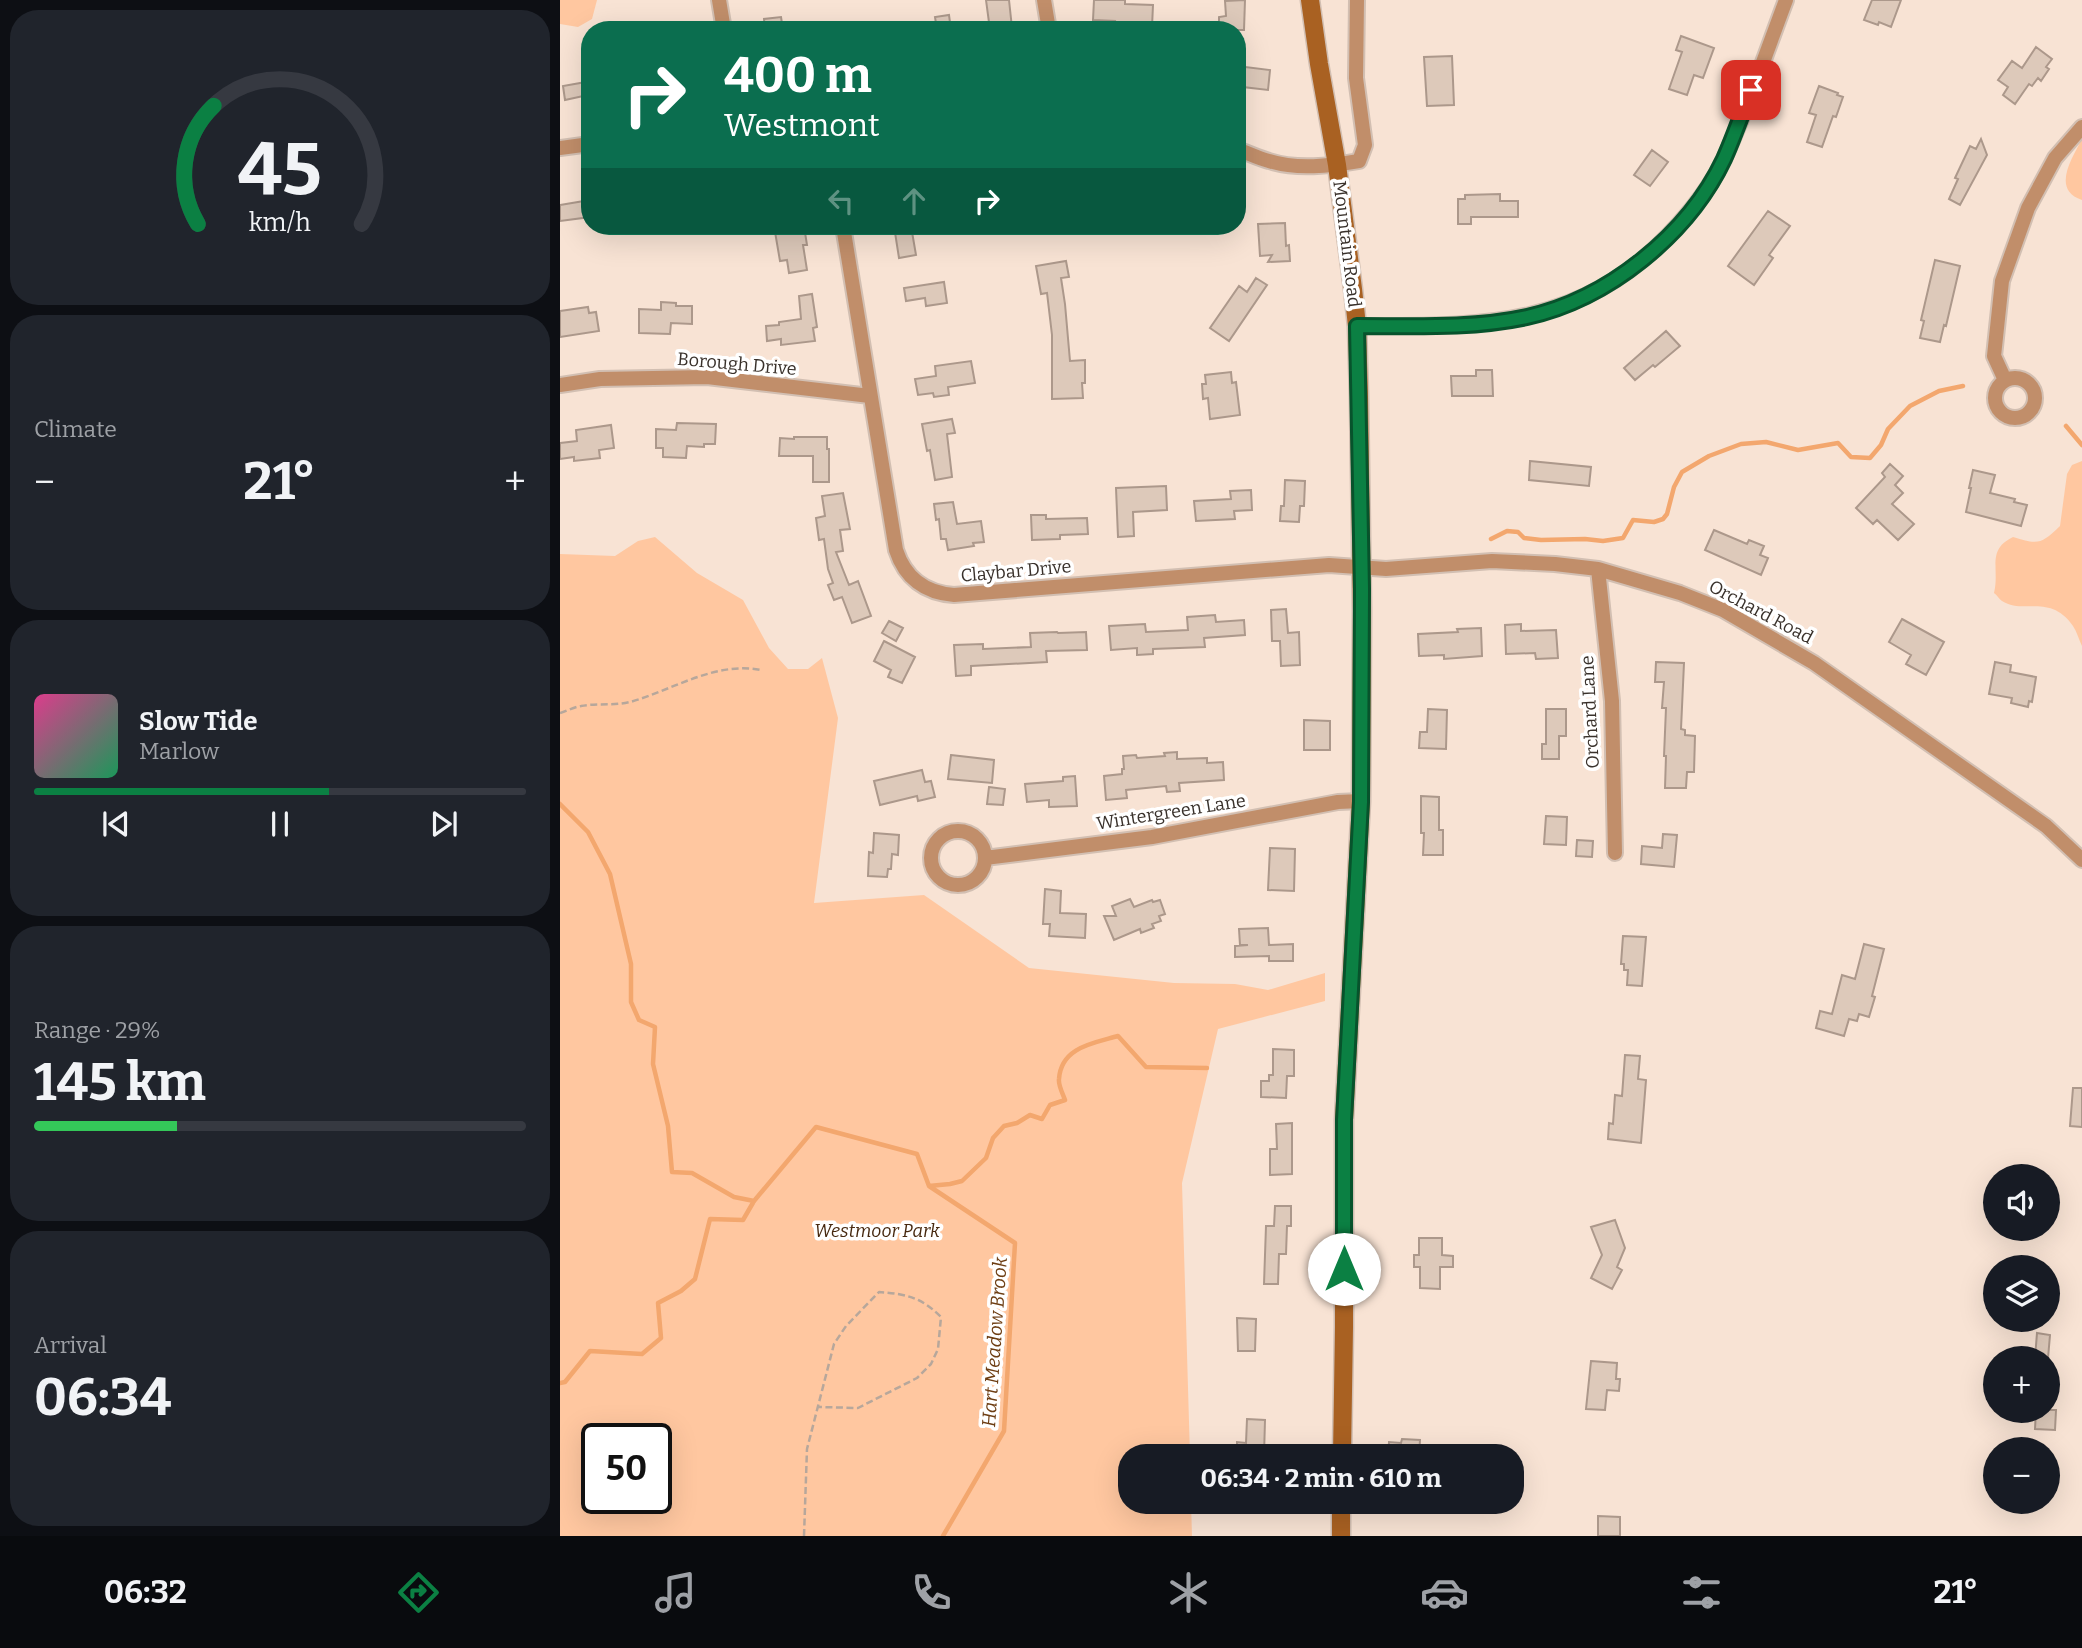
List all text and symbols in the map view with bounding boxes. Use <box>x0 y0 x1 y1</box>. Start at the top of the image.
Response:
text: 400 m <box>724 46 872 105</box>
icon: right <box>609 49 700 140</box>
pin <box>1721 60 1781 120</box>
icon: arrive <box>1732 71 1770 109</box>
text: Westmont <box>724 106 880 144</box>
text: 45 <box>238 126 322 213</box>
street label: Mountain Road <box>1328 179 1366 309</box>
icon: left <box>822 182 860 220</box>
icon: ahead <box>895 182 933 220</box>
icon: right <box>968 182 1006 220</box>
text: km/h <box>249 207 311 237</box>
street label: Borough Drive <box>676 348 798 380</box>
text: Climate <box>34 415 117 443</box>
text: 21° <box>243 450 316 513</box>
text: − <box>34 459 55 505</box>
text: + <box>504 459 526 505</box>
street label: Claybar Drive <box>960 555 1072 587</box>
street label: Orchard Road <box>1705 575 1817 649</box>
street label: Orchard Lane <box>1576 655 1604 769</box>
text: Slow Tide <box>139 706 258 737</box>
text: Marlow <box>139 737 219 765</box>
street label: Wintergreen Lane <box>1095 789 1247 835</box>
icon: previous <box>97 805 135 843</box>
icon: pause <box>261 805 299 843</box>
icon: next <box>425 805 463 843</box>
text: Range · 29% <box>34 1016 161 1044</box>
text: 145 km <box>34 1051 206 1114</box>
map controls <box>1983 1164 2060 1514</box>
button: sound <box>1983 1164 2060 1241</box>
park label: Westmoor Park <box>814 1220 940 1242</box>
position arrow <box>1307 1232 1381 1306</box>
water label: Hart Meadow Brook <box>977 1255 1012 1428</box>
button: layers <box>1983 1255 2060 1332</box>
text: Arrival <box>34 1331 107 1359</box>
button: + <box>1983 1346 2060 1423</box>
text: 06:34 <box>34 1366 172 1429</box>
speed limit sign: 50 <box>581 1423 672 1514</box>
button: − <box>1983 1437 2060 1514</box>
text: 06:34 · 2 min · 610 m <box>1201 1463 1441 1494</box>
icon: directions <box>394 1568 443 1617</box>
icon: music <box>651 1568 700 1617</box>
icon: phone <box>907 1568 956 1617</box>
icon: climate <box>1164 1568 1213 1617</box>
icon: car <box>1420 1568 1469 1617</box>
icon: filters <box>1677 1568 1726 1617</box>
text: 06:32 <box>104 1573 187 1611</box>
text: 21° <box>1934 1573 1978 1611</box>

